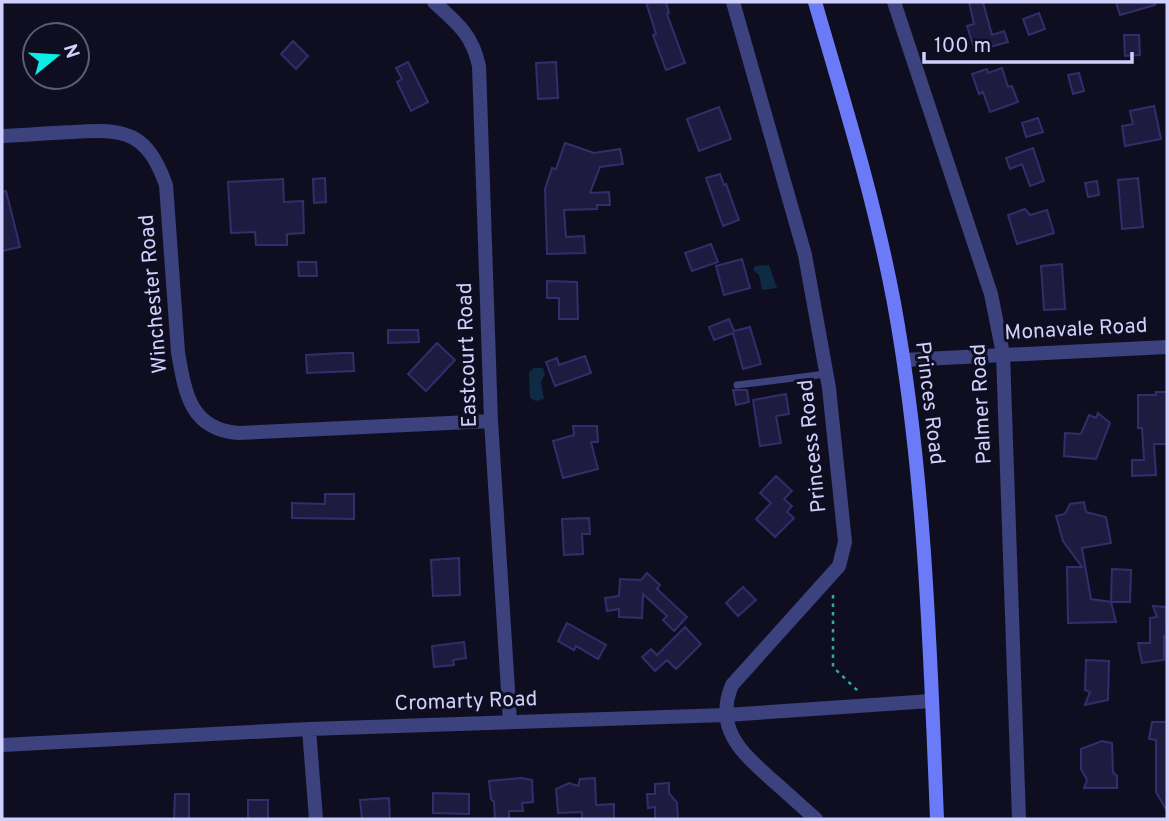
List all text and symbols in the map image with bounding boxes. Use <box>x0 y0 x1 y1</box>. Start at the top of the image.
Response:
north arrow <box>21 21 91 91</box>
scale bar <box>924 21 1132 65</box>
text: 100 m <box>934 33 991 60</box>
text: N <box>57 41 84 62</box>
street label: Winchester Road <box>134 213 174 375</box>
street label: Eastcourt Road <box>452 282 484 428</box>
street label: Monavale Road <box>1004 313 1148 347</box>
street label: Princes Road <box>908 340 950 466</box>
street label: Palmer Road <box>965 343 999 465</box>
street label: Princess Road <box>793 378 833 514</box>
street label: Cromarty Road <box>394 686 538 718</box>

